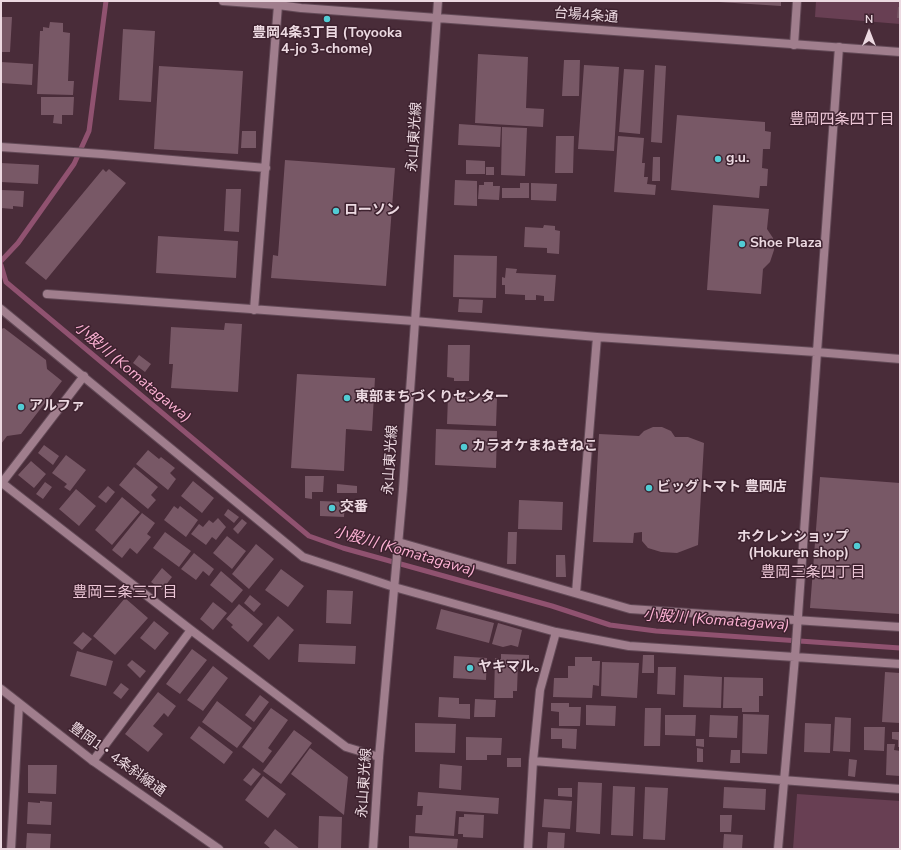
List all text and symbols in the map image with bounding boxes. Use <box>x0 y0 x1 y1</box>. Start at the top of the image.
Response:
street label: 台場4条通 <box>553 5 619 27</box>
north arrow <box>849 12 889 52</box>
text: N <box>865 12 873 27</box>
marker: 豊岡4条3丁目 (Toyooka 4-jo 3-chome) <box>322 14 332 24</box>
place label: 豊岡4条3丁目 (Toyooka 4-jo 3-chome) <box>252 26 402 58</box>
street label: 永山東光線 <box>404 101 426 173</box>
district label: 豊岡四条四丁目 <box>790 111 894 129</box>
place label: g.u. <box>726 151 749 167</box>
marker: g.u. <box>713 154 723 164</box>
place label: ローソン <box>344 203 400 219</box>
marker: ローソン <box>331 206 341 216</box>
place label: Shoe Plaza <box>750 236 822 252</box>
marker: Shoe Plaza <box>737 239 747 249</box>
water label: 小股川 (Komatagawa) <box>70 319 194 427</box>
place label: 東部まちづくりセンター <box>355 390 509 406</box>
marker: 東部まちづくりセンター <box>342 393 352 403</box>
place label: アルファ <box>29 399 85 415</box>
marker: アルファ <box>16 402 26 412</box>
street label: 永山東光線 <box>380 424 402 496</box>
place label: カラオケまねきねこ <box>472 439 598 455</box>
marker: カラオケまねきねこ <box>459 442 469 452</box>
place label: ビッグトマト 豊岡店 <box>657 480 787 496</box>
marker: ビッグトマト 豊岡店 <box>644 483 654 493</box>
place label: 交番 <box>340 500 368 516</box>
marker: 交番 <box>327 503 337 513</box>
water label: 小股川 (Komatagawa) <box>331 523 477 581</box>
place label: ホクレンショップ (Hokuren shop) <box>737 530 849 562</box>
marker: ホクレンショップ (Hokuren shop) <box>852 541 862 551</box>
district label: 豊岡三条四丁目 <box>761 564 865 582</box>
district label: 豊岡三条三丁目 <box>73 584 177 602</box>
water label: 小股川 (Komatagawa) <box>642 607 790 635</box>
place label: ヤキマル。 <box>478 660 548 676</box>
marker: ヤキマル。 <box>465 663 475 673</box>
street label: 豊岡1・4条斜線通 <box>66 719 168 801</box>
street label: 永山東光線 <box>354 747 376 819</box>

